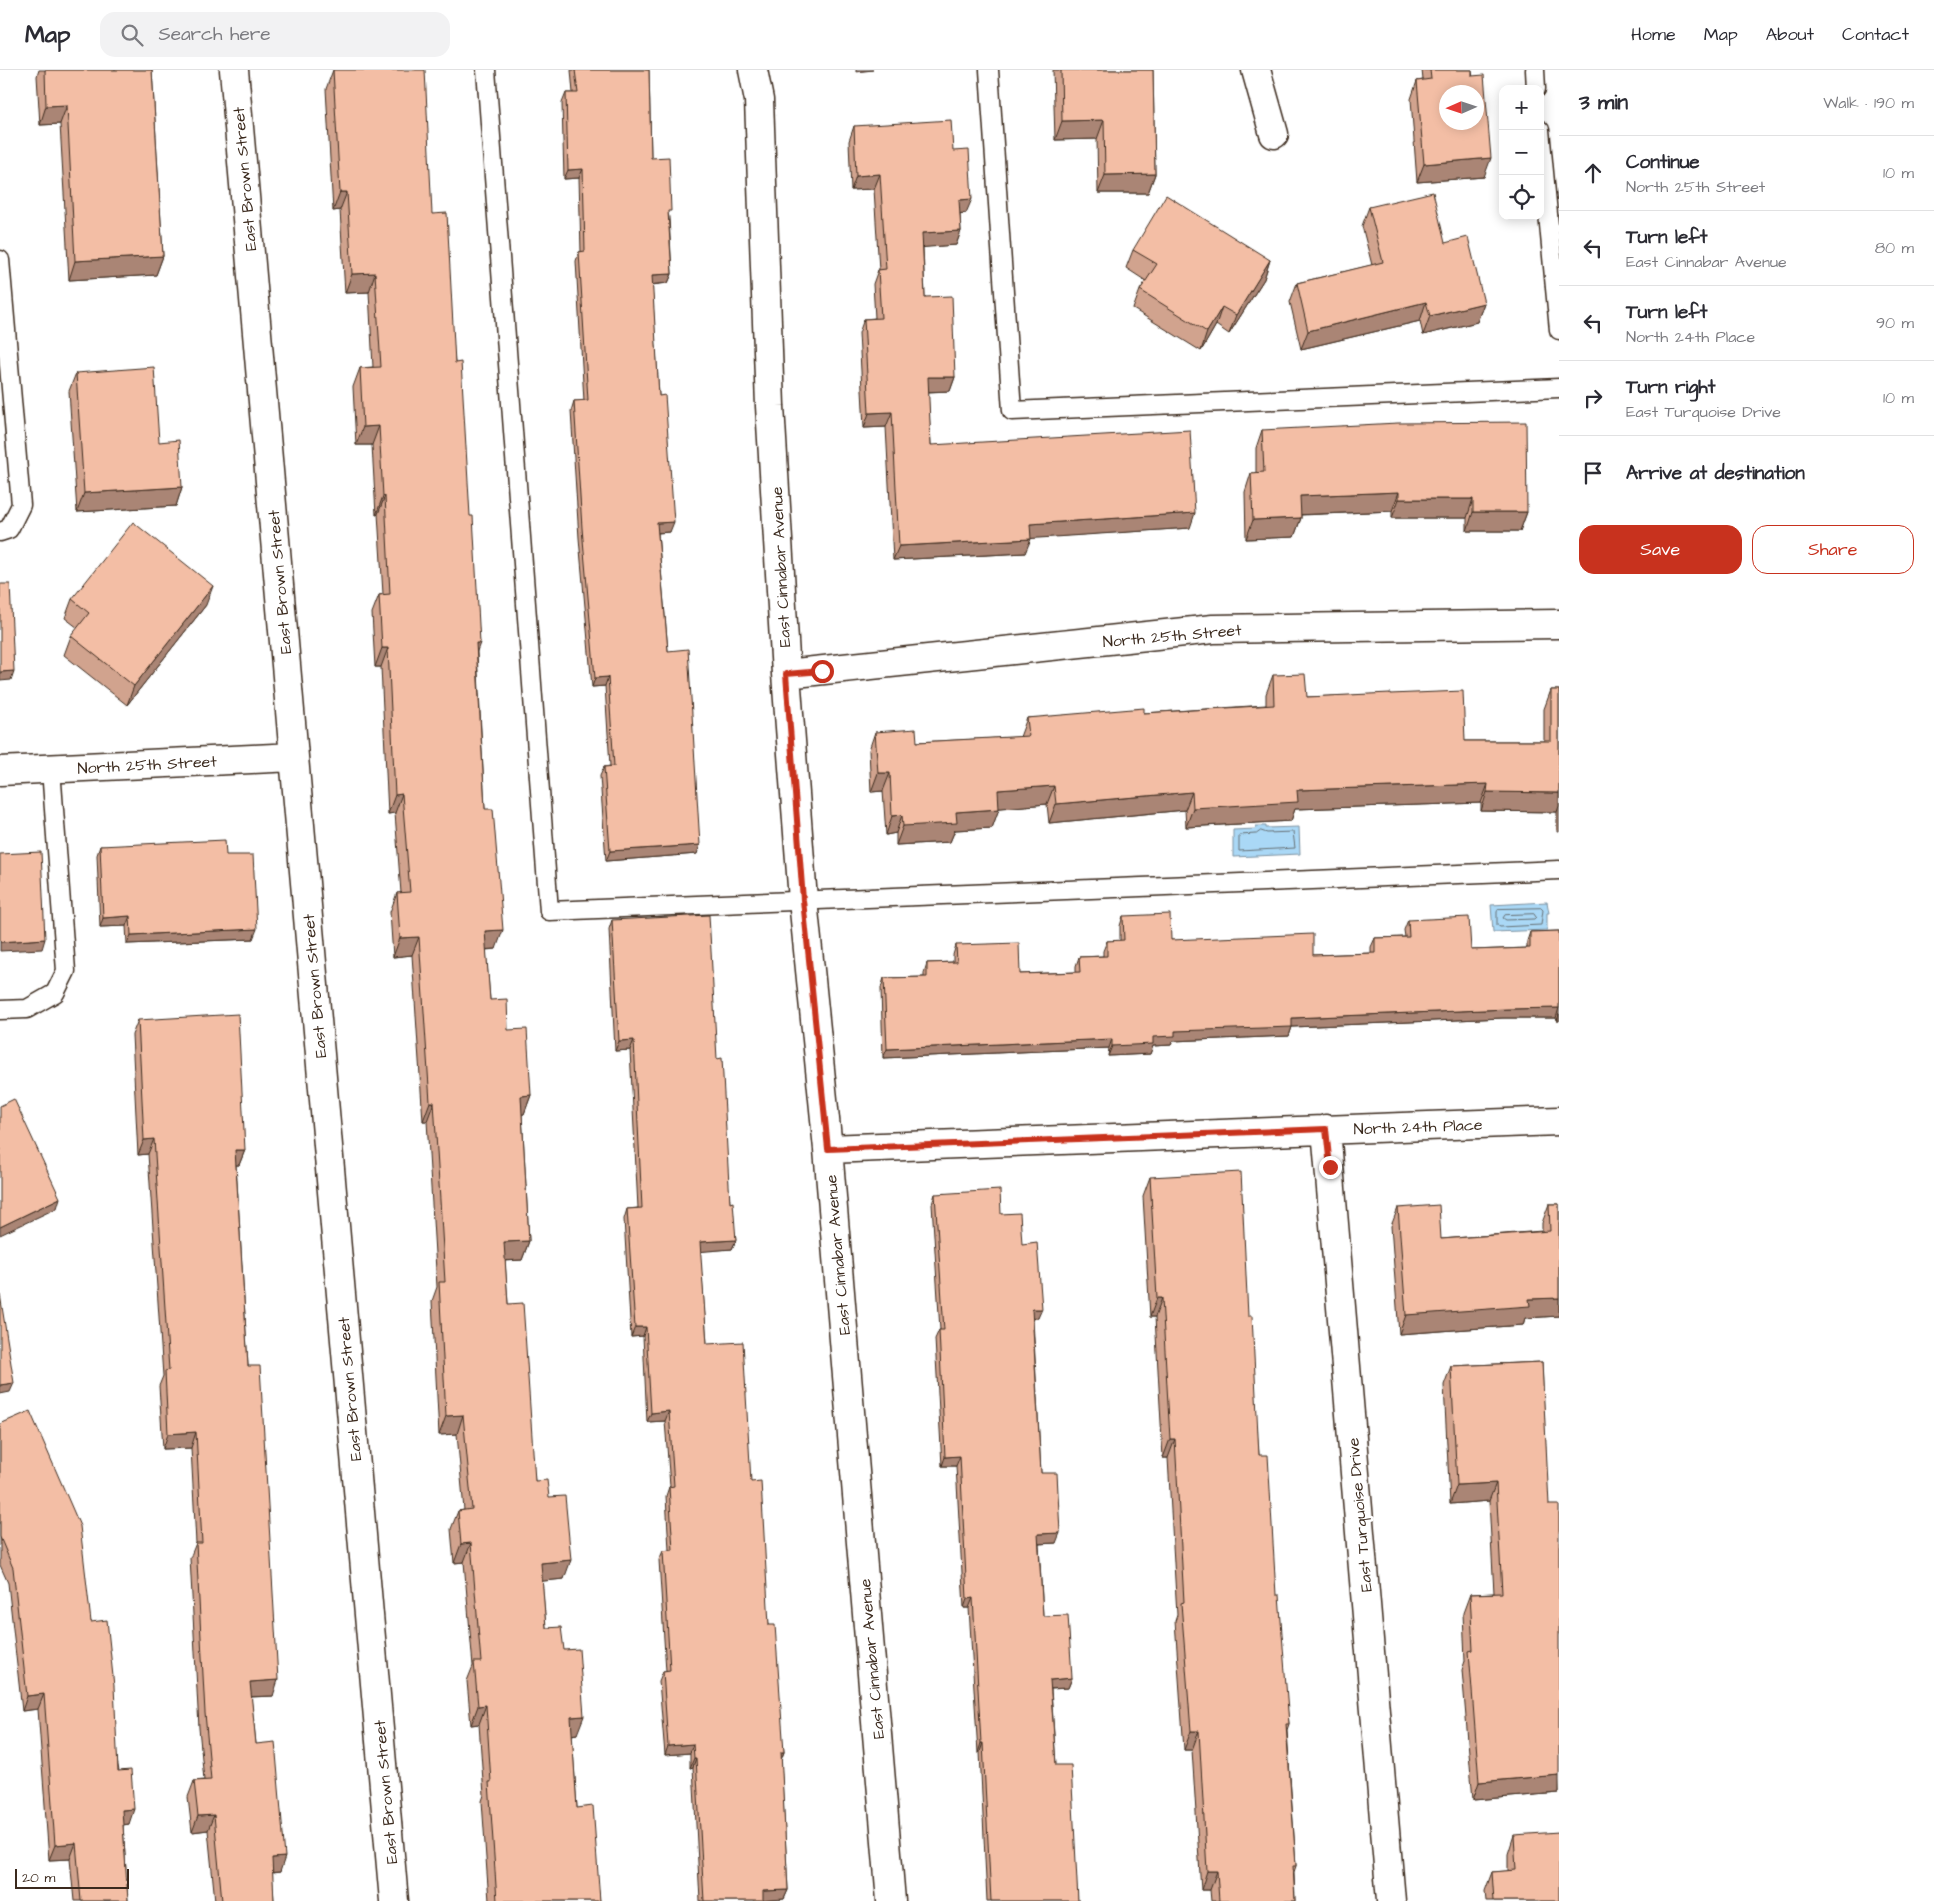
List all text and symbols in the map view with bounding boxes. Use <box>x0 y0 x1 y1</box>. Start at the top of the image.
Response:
search box <box>100 12 450 57</box>
text: Map <box>25 18 70 52</box>
icon: search <box>118 21 146 49</box>
text: Search here <box>158 21 271 48</box>
text: Home <box>1631 22 1676 47</box>
text: Map <box>1704 22 1738 47</box>
text: About <box>1766 22 1814 47</box>
text: Contact <box>1842 22 1909 47</box>
north arrow <box>1439 85 1484 130</box>
map controls <box>1499 85 1544 220</box>
button: + <box>1499 85 1544 130</box>
text: 3 min <box>1579 88 1628 117</box>
text: Walk · 190 m <box>1823 92 1914 114</box>
street label: East Brown Street <box>228 105 262 252</box>
button: − <box>1499 130 1544 175</box>
text: Continue <box>1626 149 1700 176</box>
icon: ahead <box>1579 159 1607 187</box>
text: 10 m <box>1883 162 1914 184</box>
button: locate <box>1499 175 1544 220</box>
text: North 25th Street <box>1626 176 1765 198</box>
text: Turn left <box>1626 224 1707 251</box>
icon: left <box>1579 234 1607 262</box>
text: 80 m <box>1875 237 1914 259</box>
text: East Cinnabar Avenue <box>1626 251 1787 273</box>
text: Turn left <box>1626 299 1707 326</box>
icon: left <box>1579 309 1607 337</box>
text: 90 m <box>1876 312 1914 334</box>
text: North 24th Place <box>1626 326 1755 348</box>
text: Turn right <box>1626 374 1715 401</box>
icon: right <box>1579 384 1607 412</box>
text: 10 m <box>1883 387 1914 409</box>
text: East Turquoise Drive <box>1626 401 1781 423</box>
icon: arrive <box>1579 459 1607 487</box>
text: Arrive at destination <box>1626 460 1805 487</box>
street label: East Cinnabar Avenue <box>766 486 796 648</box>
street label: East Brown Street <box>263 508 297 655</box>
button: Save <box>1579 525 1742 574</box>
button: Share <box>1752 525 1914 574</box>
street label: North 25th Street <box>1102 619 1243 653</box>
route start <box>811 660 834 683</box>
street label: North 25th Street <box>77 750 218 780</box>
street label: East Brown Street <box>298 912 332 1059</box>
street label: North 24th Place <box>1353 1114 1483 1140</box>
route end <box>1319 1156 1342 1179</box>
street label: East Cinnabar Avenue <box>820 1174 856 1336</box>
street label: East Brown Street <box>333 1315 367 1462</box>
street label: East Turquoise Drive <box>1342 1436 1378 1593</box>
street label: East Cinnabar Avenue <box>854 1578 890 1740</box>
street label: East Brown Street <box>369 1718 403 1865</box>
scale bar <box>15 1866 129 1889</box>
text: 20 m <box>22 1868 55 1888</box>

